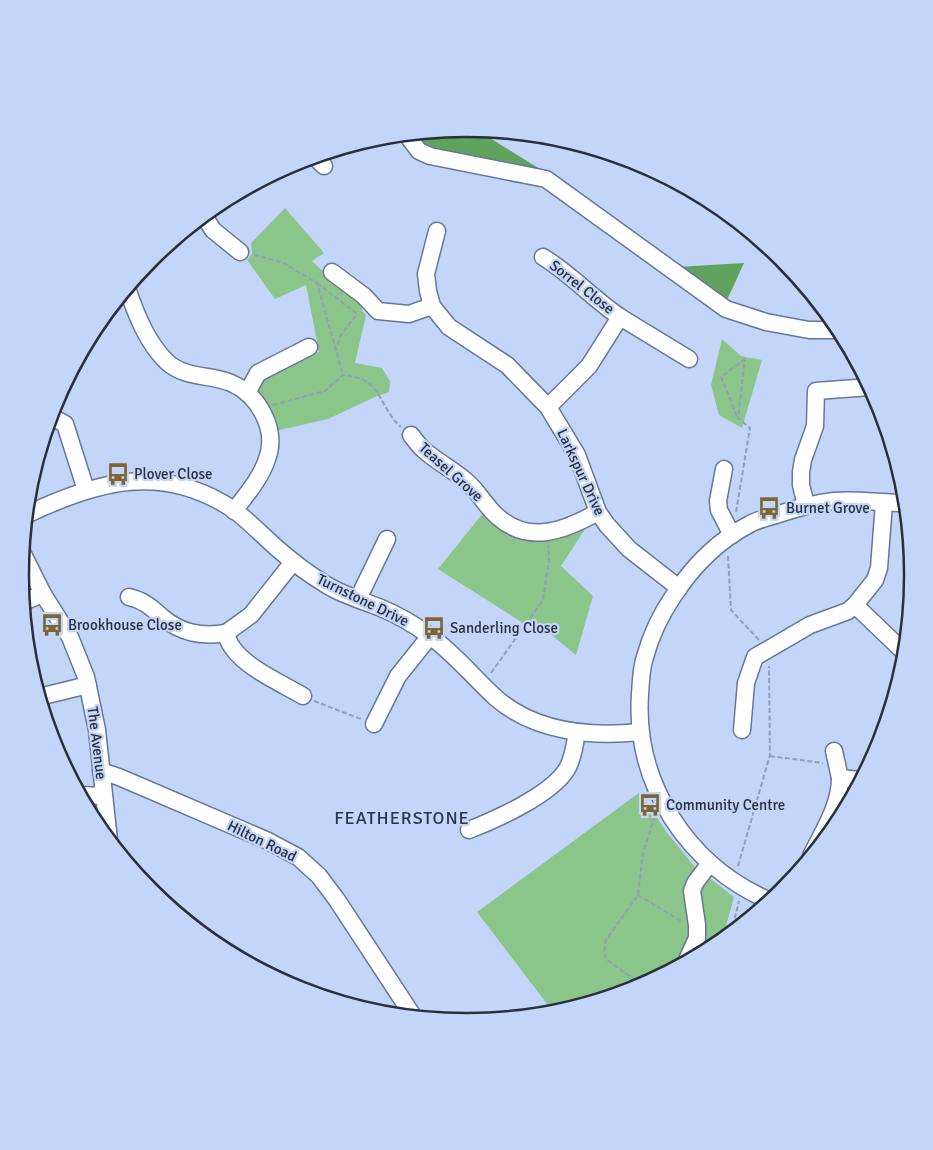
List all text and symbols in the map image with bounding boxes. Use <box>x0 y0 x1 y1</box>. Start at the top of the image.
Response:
street label: Sorrel Close <box>546 256 618 318</box>
street label: Larkspur Drive <box>553 426 609 518</box>
street label: Teasel Grove <box>415 439 487 505</box>
bus stop icon: Plover Close <box>105 461 131 487</box>
place label: Plover Close <box>134 465 213 483</box>
bus stop icon: Burnet Grove <box>756 495 782 521</box>
place label: Burnet Grove <box>786 499 870 517</box>
street label: Turnstone Drive <box>314 570 412 630</box>
bus stop icon: Brookhouse Close <box>39 612 65 638</box>
bus stop icon: Sanderling Close <box>421 615 447 641</box>
place label: Brookhouse Close <box>68 616 182 634</box>
place label: Sanderling Close <box>450 619 558 637</box>
street label: The Avenue <box>84 706 110 780</box>
bus stop icon: Community Centre <box>637 792 663 818</box>
place label: Community Centre <box>666 796 785 814</box>
district label: FEATHERSTONE <box>334 807 470 829</box>
street label: Hilton Road <box>224 817 300 866</box>

